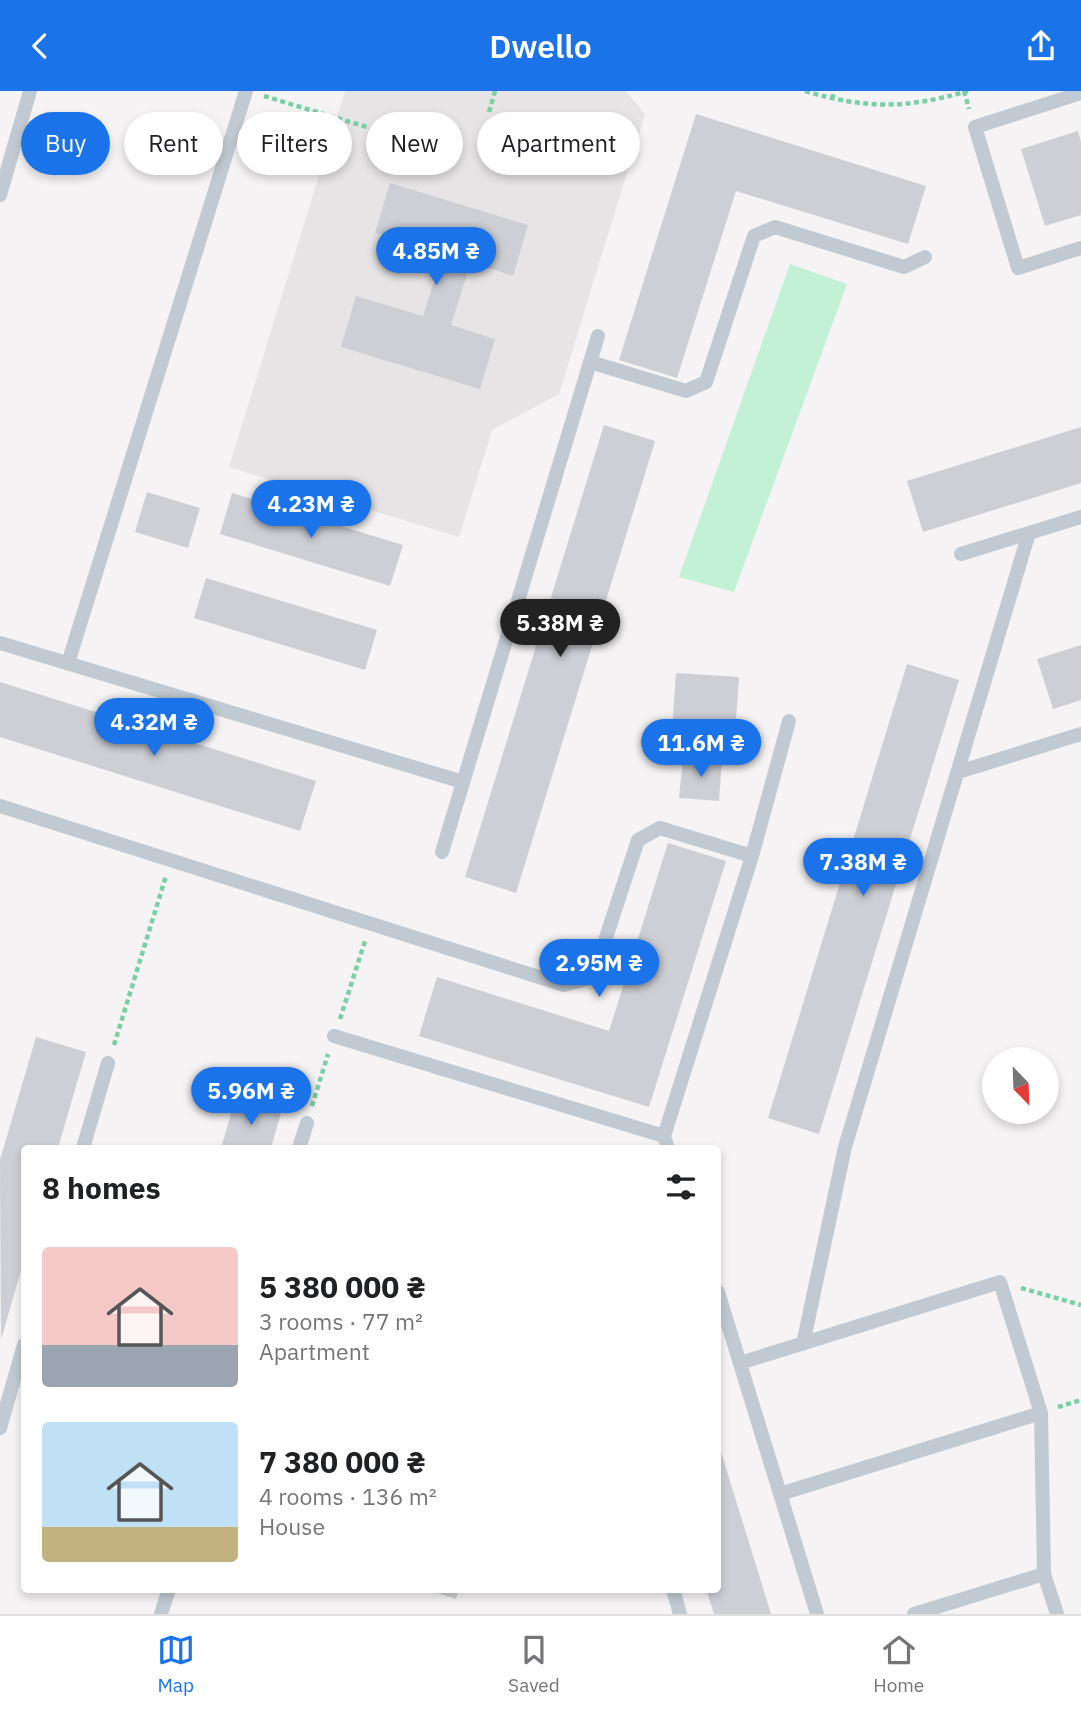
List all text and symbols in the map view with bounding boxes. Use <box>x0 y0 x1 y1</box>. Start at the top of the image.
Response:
text: Dwello <box>489 25 592 67</box>
icon: back <box>21 27 59 65</box>
icon: share <box>1022 27 1060 65</box>
chip: Buy <box>21 112 110 175</box>
chip: Rent <box>124 112 223 175</box>
chip: Filters <box>237 112 352 175</box>
chip: New <box>366 112 463 175</box>
chip: Apartment <box>477 112 640 175</box>
pin: 4.85M ₴ <box>371 227 501 287</box>
text: 4.85M ₴ <box>392 235 480 265</box>
pin: 4.23M ₴ <box>246 481 376 540</box>
text: 4.23M ₴ <box>267 488 355 518</box>
pin: 5.38M ₴ <box>495 599 625 659</box>
text: 5.38M ₴ <box>516 607 604 637</box>
pin: 4.32M ₴ <box>89 699 219 758</box>
text: 4.32M ₴ <box>110 706 198 736</box>
pin: 11.6M ₴ <box>636 719 766 779</box>
text: 11.6M ₴ <box>657 727 745 757</box>
pin: 7.38M ₴ <box>798 839 928 898</box>
text: 7.38M ₴ <box>819 846 907 876</box>
pin: 2.95M ₴ <box>534 939 664 999</box>
text: 2.95M ₴ <box>555 947 643 977</box>
north arrow <box>982 1047 1059 1123</box>
map controls <box>982 1047 1059 1124</box>
pin: 5.96M ₴ <box>186 1067 316 1127</box>
text: 5.96M ₴ <box>207 1075 295 1105</box>
text: 8 homes <box>42 1168 161 1207</box>
icon: filters <box>662 1168 700 1206</box>
text: 5 380 000 ₴ <box>259 1267 426 1306</box>
icon: home <box>98 1275 182 1359</box>
text: 3 rooms · 77 m² <box>259 1306 423 1336</box>
text: Apartment <box>259 1336 370 1366</box>
text: 7 380 000 ₴ <box>259 1442 426 1481</box>
icon: home <box>98 1450 182 1534</box>
text: 4 rooms · 136 m² <box>259 1481 437 1511</box>
text: House <box>259 1511 325 1541</box>
tab: Map <box>157 1631 195 1697</box>
tab: Saved <box>508 1631 560 1697</box>
tab: Home <box>873 1631 924 1697</box>

